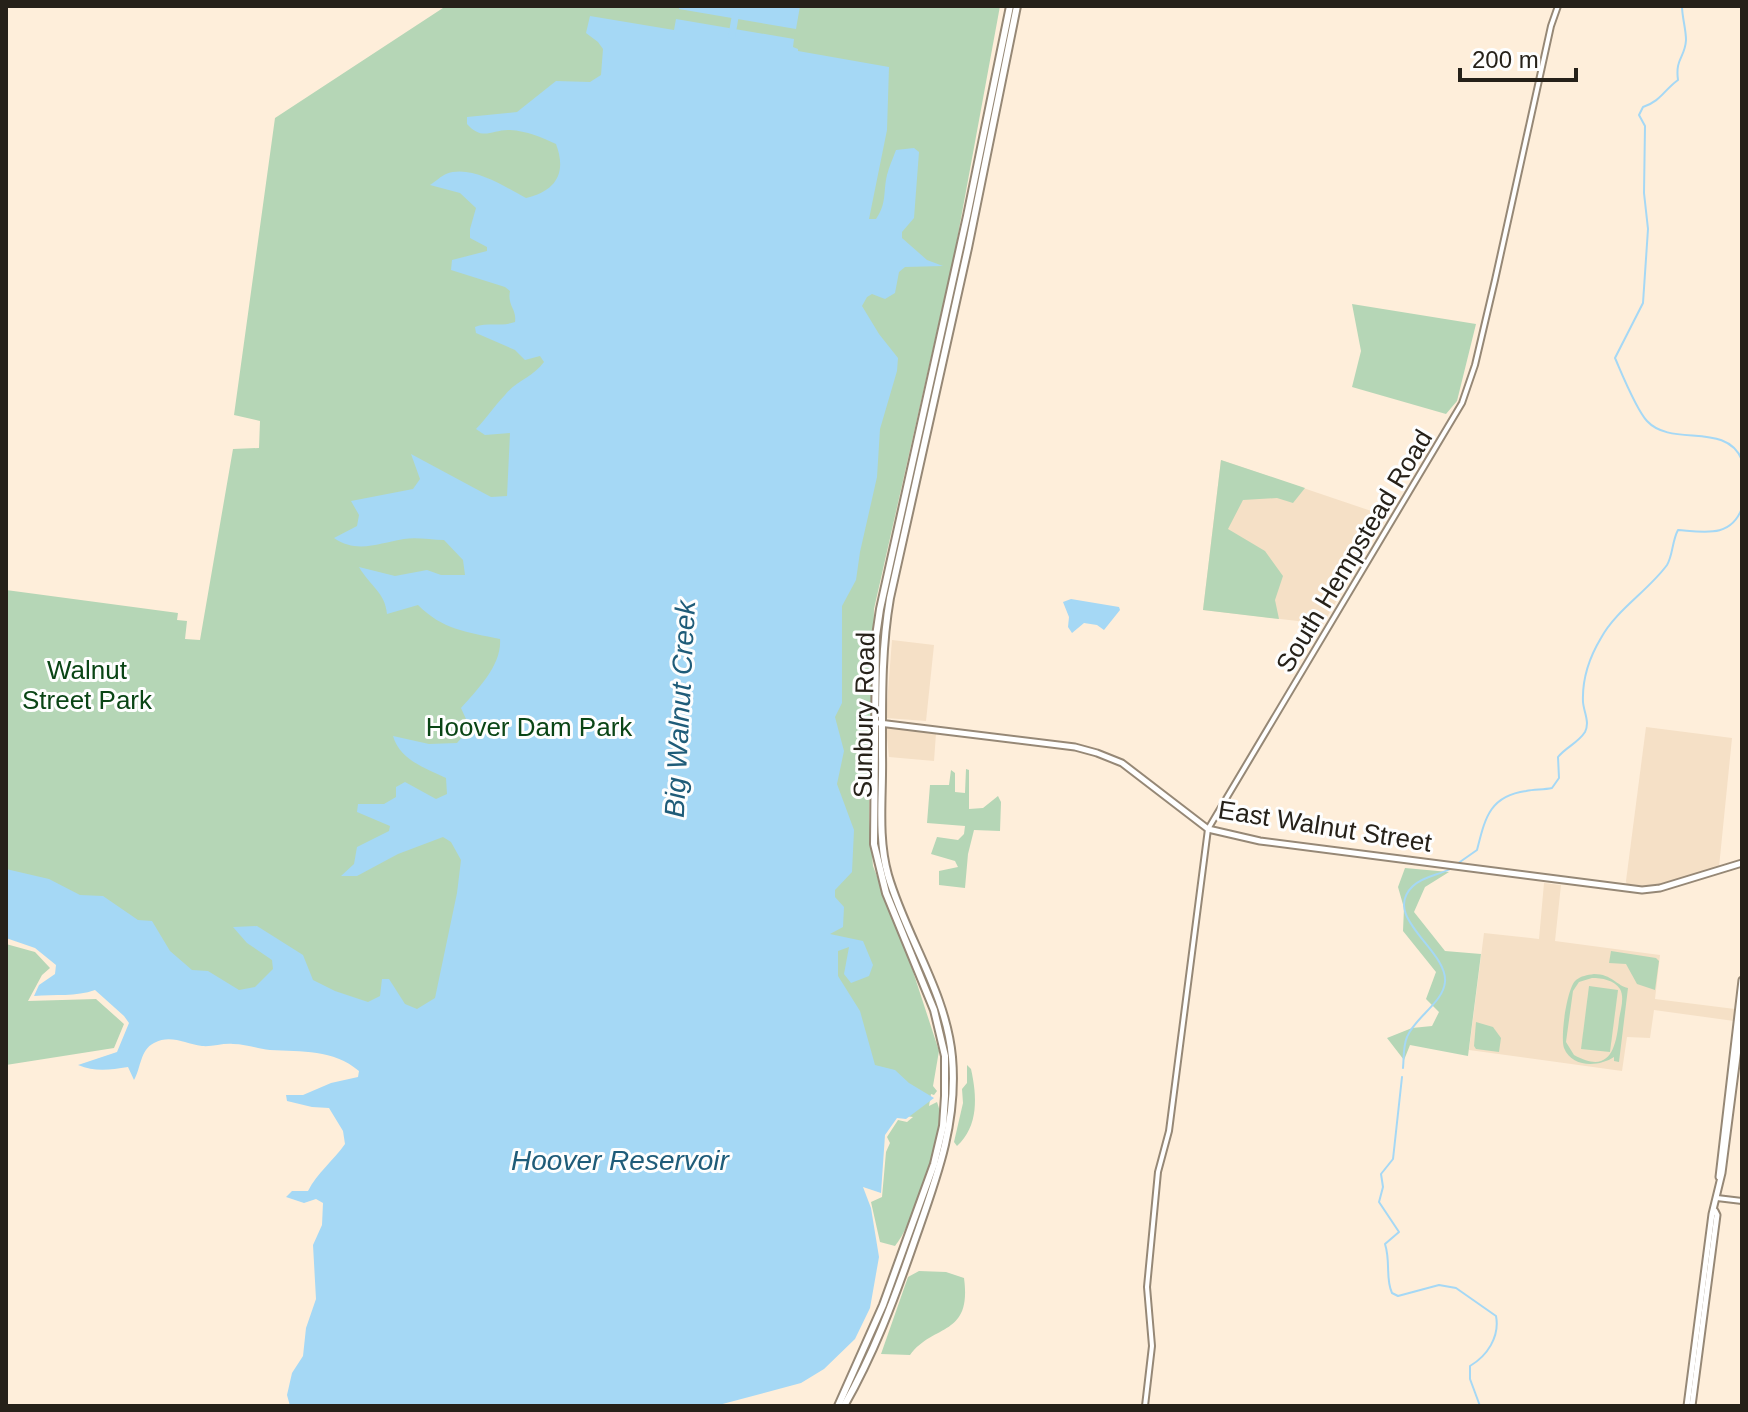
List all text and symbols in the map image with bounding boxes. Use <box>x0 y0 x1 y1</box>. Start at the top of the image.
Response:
scale bar <box>1460 32 1576 82</box>
text: 200 m <box>1472 46 1539 73</box>
street label: South Hempstead Road <box>1270 424 1438 678</box>
water label: Big Walnut Creek <box>659 598 701 818</box>
street label: Sunbury Road <box>848 632 880 798</box>
park label: Walnut Street Park <box>22 655 153 715</box>
park label: Hoover Dam Park <box>426 712 633 742</box>
street label: East Walnut Street <box>1216 794 1435 858</box>
water label: Hoover Reservoir <box>511 1145 731 1176</box>

